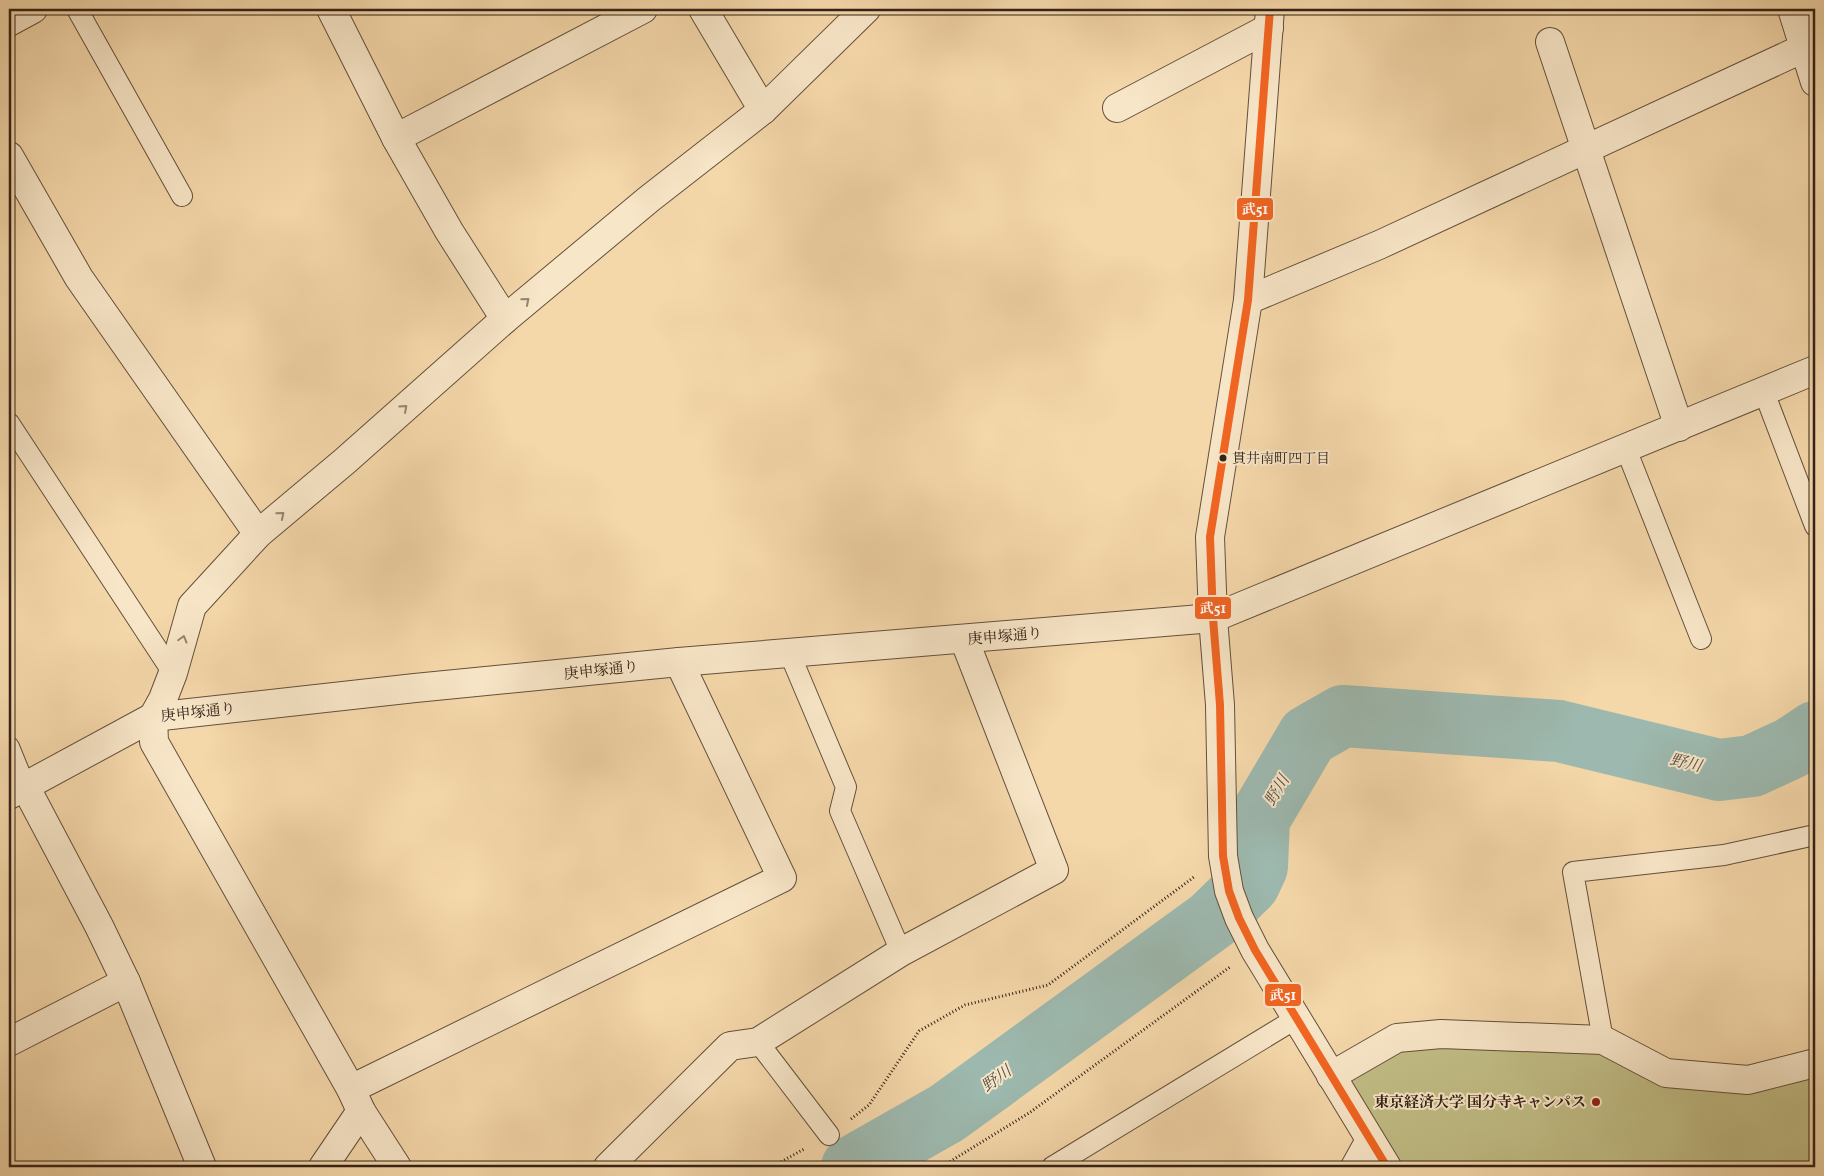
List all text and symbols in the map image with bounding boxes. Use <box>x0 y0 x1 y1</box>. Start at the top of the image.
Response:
line badge: 武51 <box>1236 197 1274 221</box>
text: 武51 <box>1242 201 1268 220</box>
one-way arrow <box>521 298 530 307</box>
one-way arrow <box>398 405 407 414</box>
place label: 貫井南町四丁目 <box>1232 450 1330 469</box>
marker: 貫井南町四丁目 <box>1218 453 1228 463</box>
one-way arrow <box>276 511 285 520</box>
line badge: 武51 <box>1194 596 1232 620</box>
text: 武51 <box>1200 600 1226 619</box>
street label: 庚申塚通り <box>967 624 1043 651</box>
one-way arrow <box>177 636 187 644</box>
street label: 庚申塚通り <box>563 657 640 686</box>
street label: 庚申塚通り <box>160 699 237 728</box>
water label: 野川 <box>1667 749 1706 779</box>
water label: 野川 <box>1260 770 1296 810</box>
line badge: 武51 <box>1264 983 1302 1007</box>
text: 武51 <box>1270 987 1296 1006</box>
water label: 野川 <box>978 1060 1018 1098</box>
place label: 東京経済大学 国分寺キャンパス <box>1374 1093 1586 1114</box>
marker: 東京経済大学 国分寺キャンパス <box>1590 1096 1602 1108</box>

